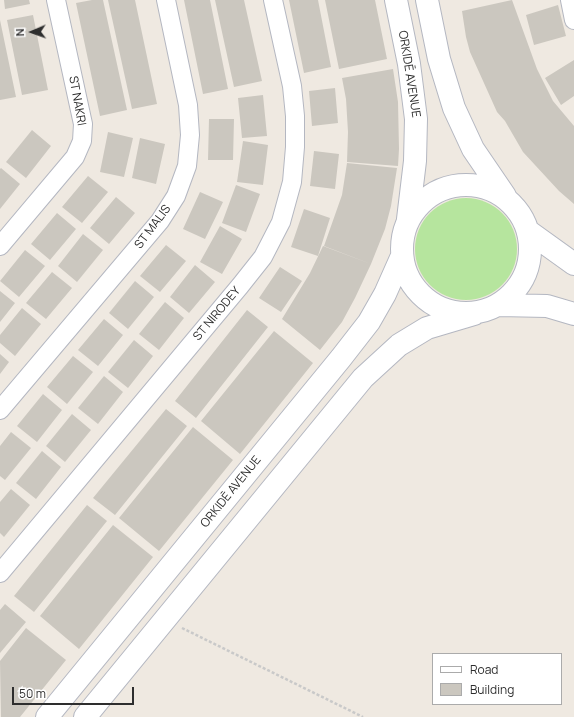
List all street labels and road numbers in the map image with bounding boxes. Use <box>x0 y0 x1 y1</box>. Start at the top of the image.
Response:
street label: ORKIDĒ AVENUE <box>395 30 423 118</box>
street label: ST NAKRI <box>66 75 88 127</box>
street label: ST MALIS <box>132 202 174 252</box>
street label: ST NIRODEY <box>190 284 244 344</box>
street label: ORKIDĒ AVENUE <box>198 453 264 531</box>

